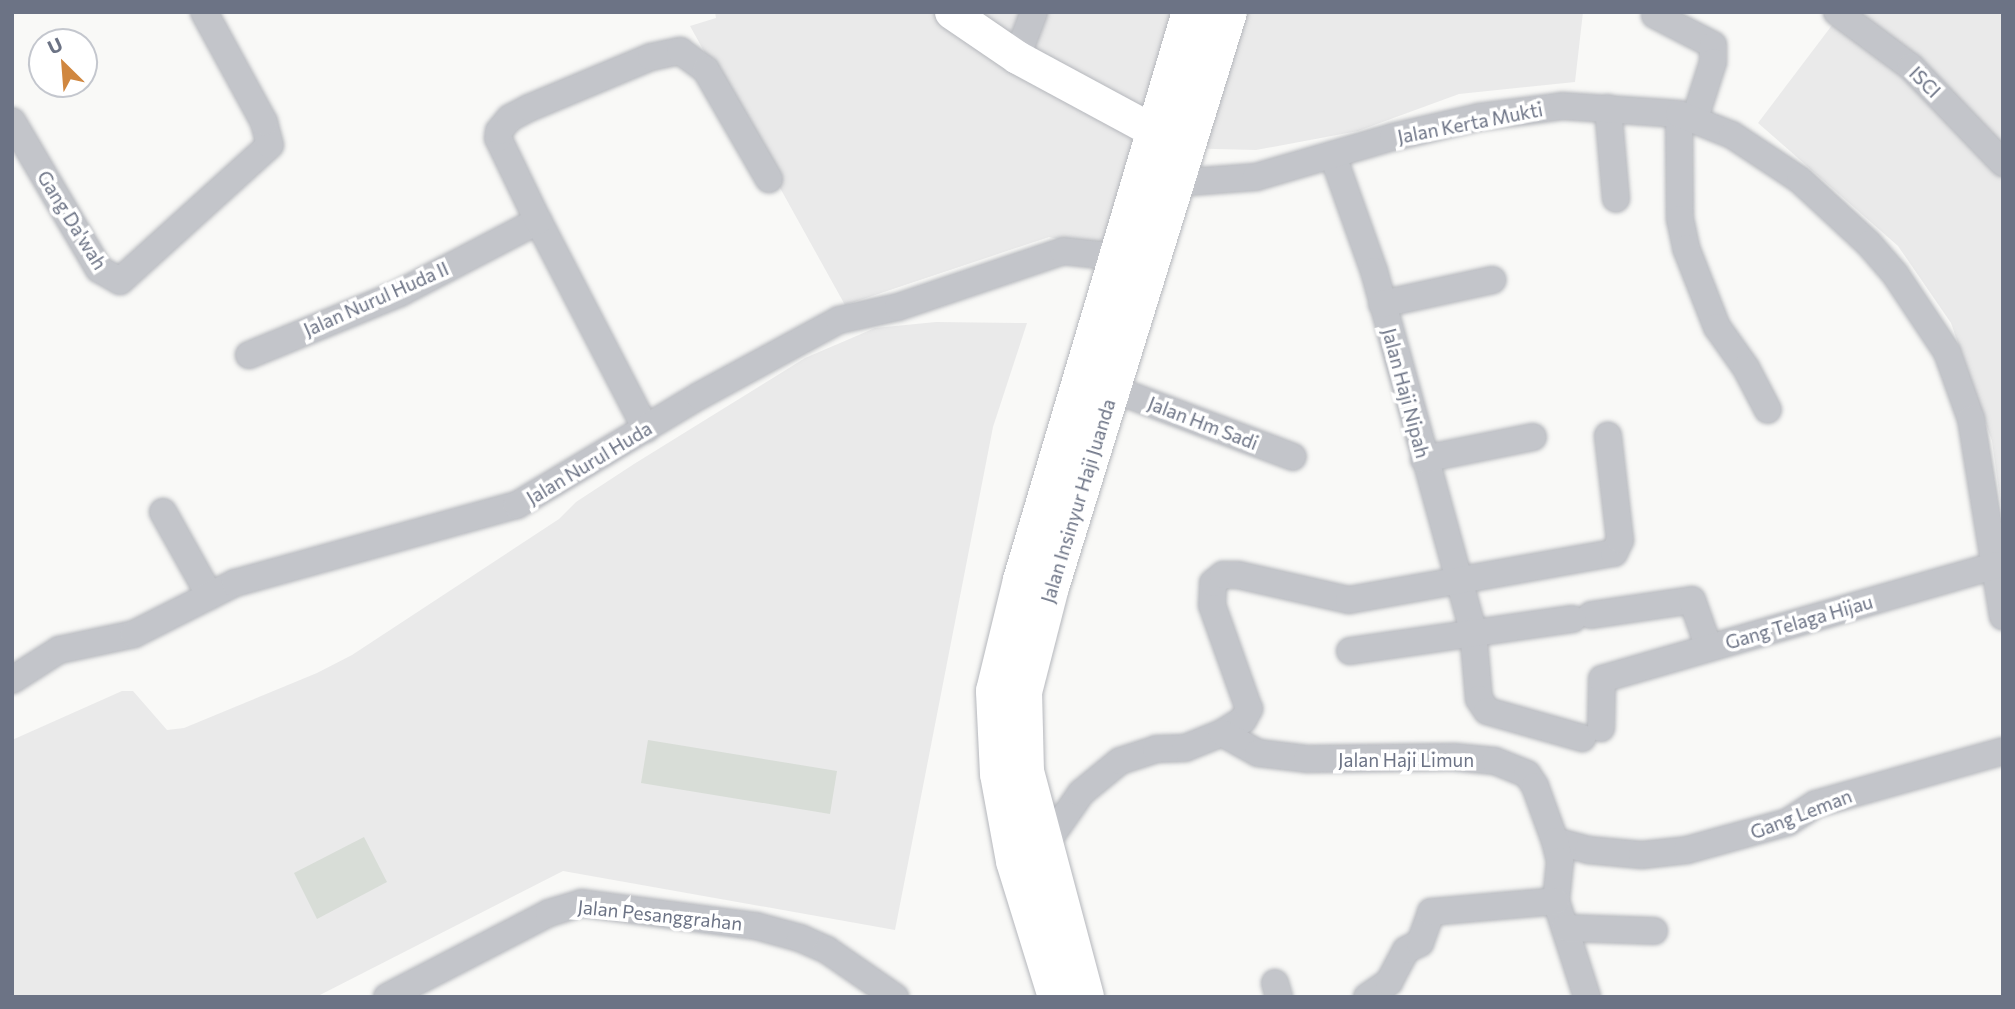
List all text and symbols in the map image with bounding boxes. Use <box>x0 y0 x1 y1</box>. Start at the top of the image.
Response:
north arrow <box>28 28 98 98</box>
text: U <box>44 32 66 59</box>
street label: ISCI <box>1905 62 1945 102</box>
street label: Jalan Kerta Mukti <box>1395 98 1545 148</box>
street label: Gang Da'wah <box>33 166 111 274</box>
street label: Jalan Nurul Huda II <box>300 257 452 341</box>
street label: Jalan Haji Nipah <box>1378 326 1434 460</box>
street label: Jalan Hm Sadi <box>1145 392 1261 454</box>
street label: Jalan Insinyur Haji Juanda <box>1036 396 1120 606</box>
street label: Jalan Nurul Huda <box>522 417 656 509</box>
street label: Gang Telaga Hijau <box>1723 590 1875 654</box>
street label: Jalan Haji Limun <box>1338 749 1474 771</box>
street label: Gang Leman <box>1747 784 1855 844</box>
street label: Jalan Pesanggrahan <box>577 895 743 935</box>

